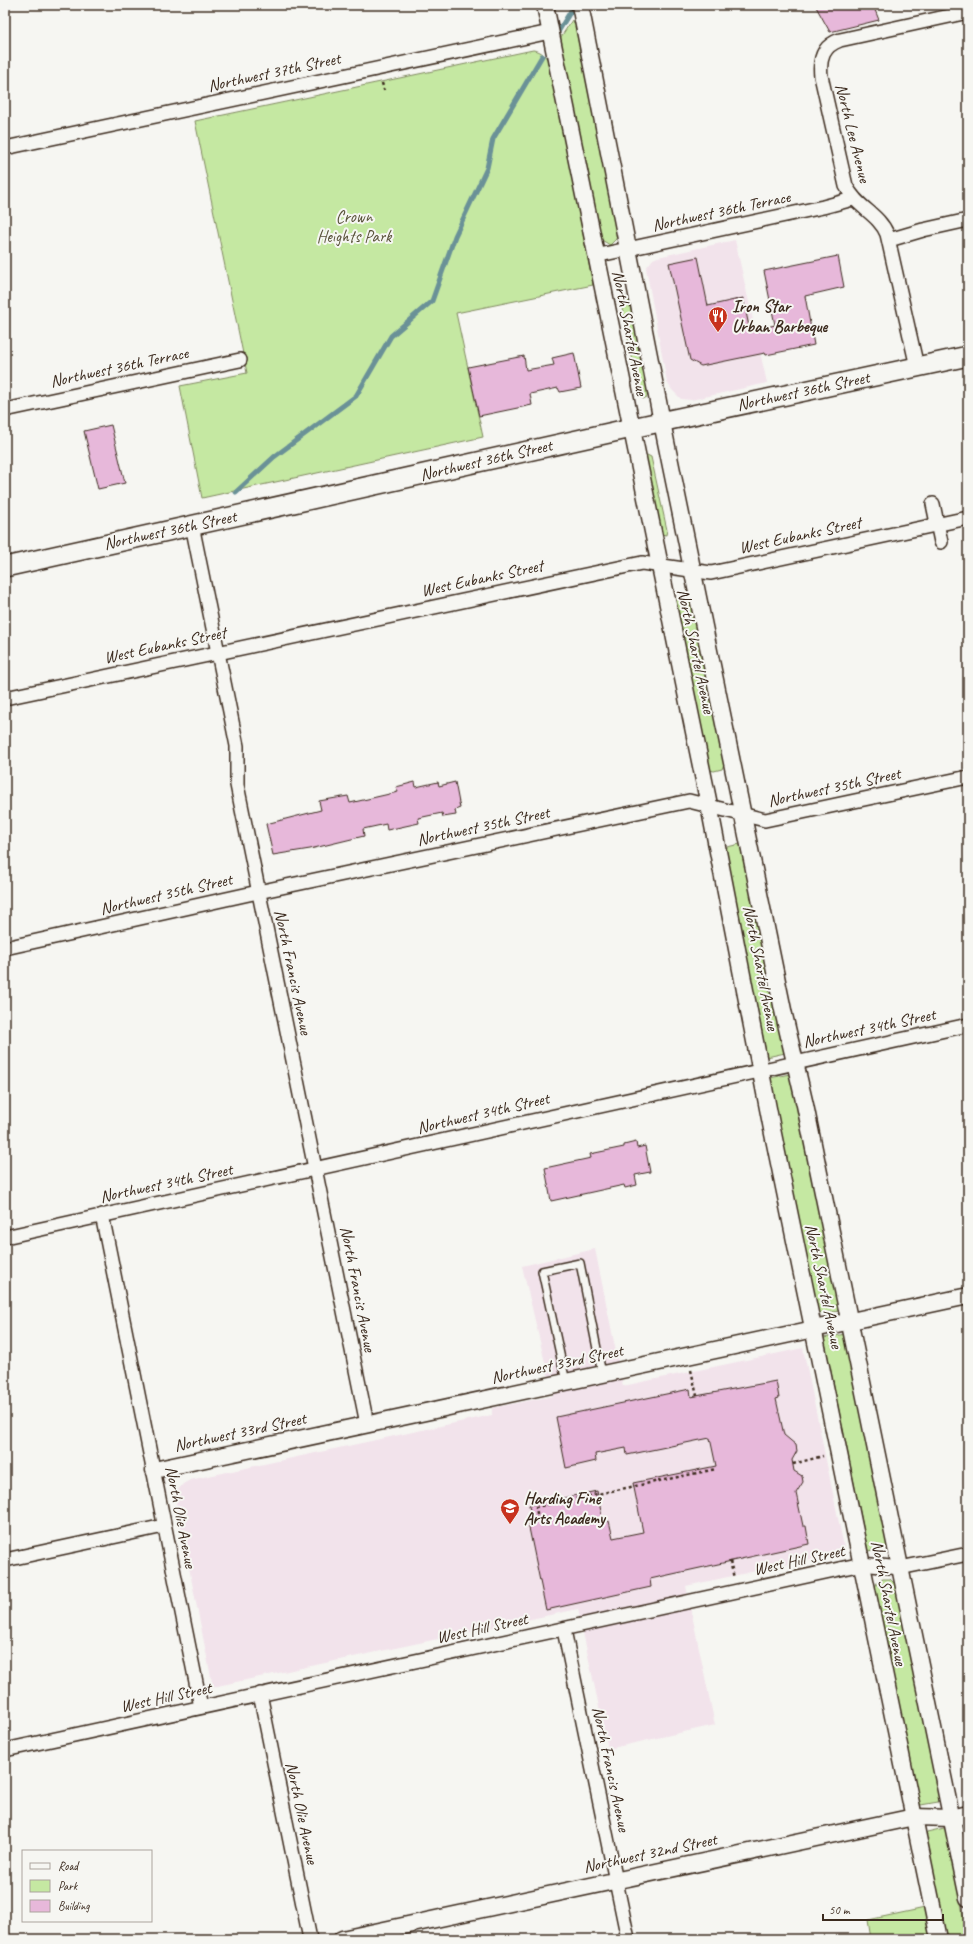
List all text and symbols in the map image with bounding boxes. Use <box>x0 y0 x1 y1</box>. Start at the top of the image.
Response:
street label: Northwest 37th Street <box>206 47 344 96</box>
street label: North Lee Avenue <box>831 81 876 186</box>
street label: Northwest 36th Terrace <box>650 186 793 236</box>
park label: Crown Heights Park <box>317 206 393 247</box>
street label: North Shartel Avenue <box>608 269 653 399</box>
place label: Iron Star Urban Barbeque <box>732 296 828 337</box>
restaurant icon: Iron Star Urban Barbeque <box>707 305 729 333</box>
street label: Northwest 36th Terrace <box>48 342 191 392</box>
street label: Northwest 36th Street <box>735 366 873 415</box>
street label: Northwest 36th Street <box>418 434 556 485</box>
street label: Northwest 36th Street <box>102 505 240 554</box>
street label: West Eubanks Street <box>737 511 865 558</box>
street label: West Eubanks Street <box>419 554 547 601</box>
street label: North Shartel Avenue <box>673 587 720 717</box>
street label: West Eubanks Street <box>102 621 230 668</box>
street label: Northwest 35th Street <box>766 762 904 811</box>
street label: Northwest 35th Street <box>415 801 553 850</box>
street label: Northwest 35th Street <box>98 868 236 919</box>
street label: North Shartel Avenue <box>739 904 784 1034</box>
street label: North Francis Avenue <box>270 908 317 1038</box>
street label: Northwest 34th Street <box>801 1003 939 1052</box>
street label: Northwest 34th Street <box>415 1087 553 1138</box>
street label: Northwest 34th Street <box>98 1158 236 1207</box>
street label: North Shartel Avenue <box>801 1222 848 1352</box>
street label: North Francis Avenue <box>336 1225 381 1355</box>
street label: Northwest 33rd Street <box>489 1339 627 1388</box>
street label: Northwest 33rd Street <box>172 1407 310 1456</box>
street label: North Olie Avenue <box>161 1464 201 1571</box>
place label: Harding Fine Arts Academy <box>524 1488 607 1529</box>
school or university icon: Harding Fine Arts Academy <box>499 1497 521 1525</box>
street label: North Shartel Avenue <box>867 1539 912 1669</box>
street label: West Hill Street <box>752 1540 849 1580</box>
street label: West Hill Street <box>435 1608 532 1648</box>
street label: West Hill Street <box>119 1677 216 1717</box>
street label: North Francis Avenue <box>588 1705 635 1835</box>
street label: North Olie Avenue <box>281 1760 323 1867</box>
street label: Northwest 32nd Street <box>581 1828 721 1877</box>
legend <box>22 1850 152 1922</box>
text: Road <box>58 1858 80 1874</box>
text: Park <box>58 1878 79 1894</box>
scale bar <box>823 1896 943 1922</box>
text: Building <box>58 1898 90 1914</box>
text: 50 m <box>829 1902 851 1918</box>

